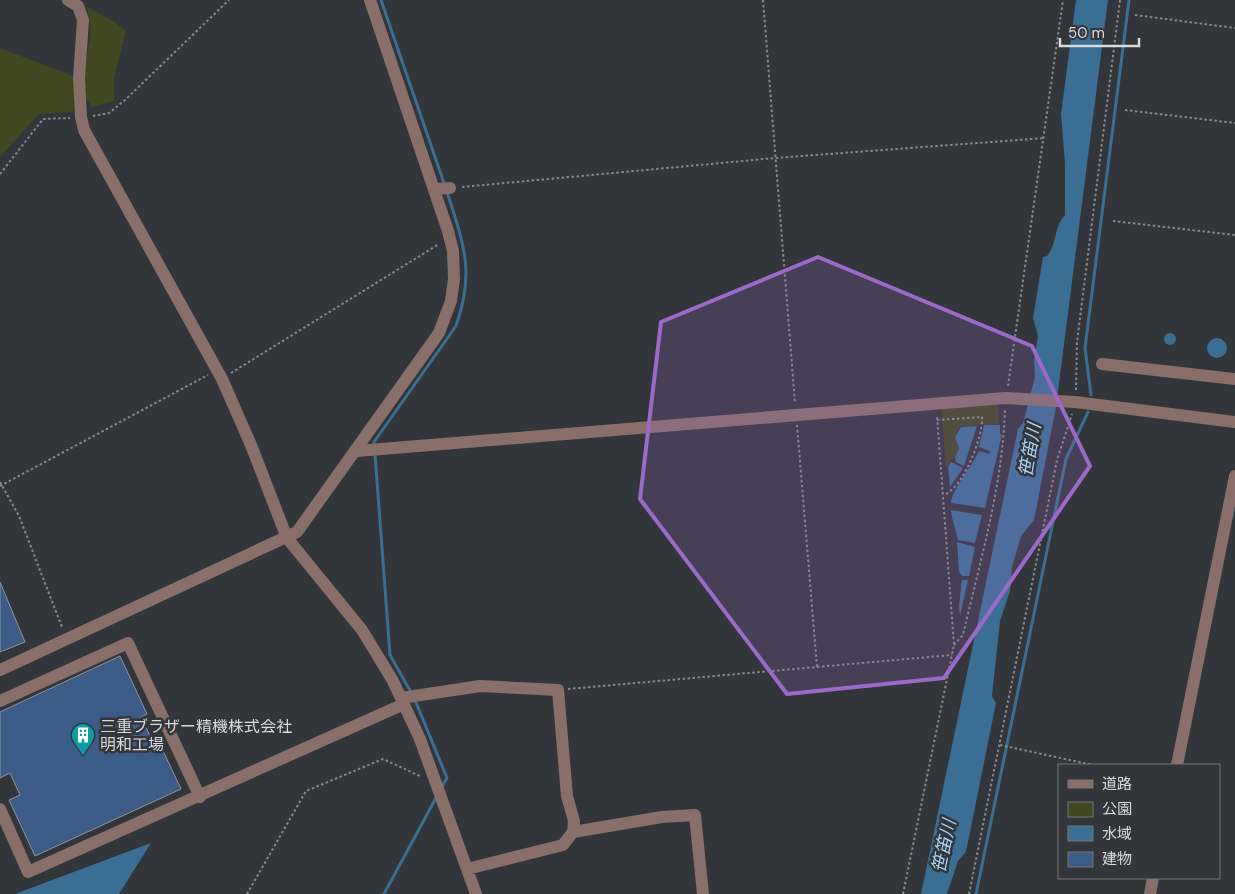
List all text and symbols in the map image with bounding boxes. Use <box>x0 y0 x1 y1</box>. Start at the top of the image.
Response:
scale bar <box>1060 15 1139 47</box>
text: 50 m <box>1068 23 1105 43</box>
water label: 笹笛川 <box>1013 419 1047 479</box>
place label: 三重ブラザー精機株式会社 明和工場 <box>100 716 292 755</box>
building icon: 三重ブラザー精機株式会社 明和工場 <box>70 722 96 756</box>
legend <box>1058 764 1220 879</box>
text: 道路 <box>1102 774 1132 794</box>
text: 公園 <box>1102 799 1132 819</box>
water label: 笹笛川 <box>927 815 962 875</box>
text: 水域 <box>1102 824 1132 844</box>
text: 建物 <box>1102 849 1132 869</box>

